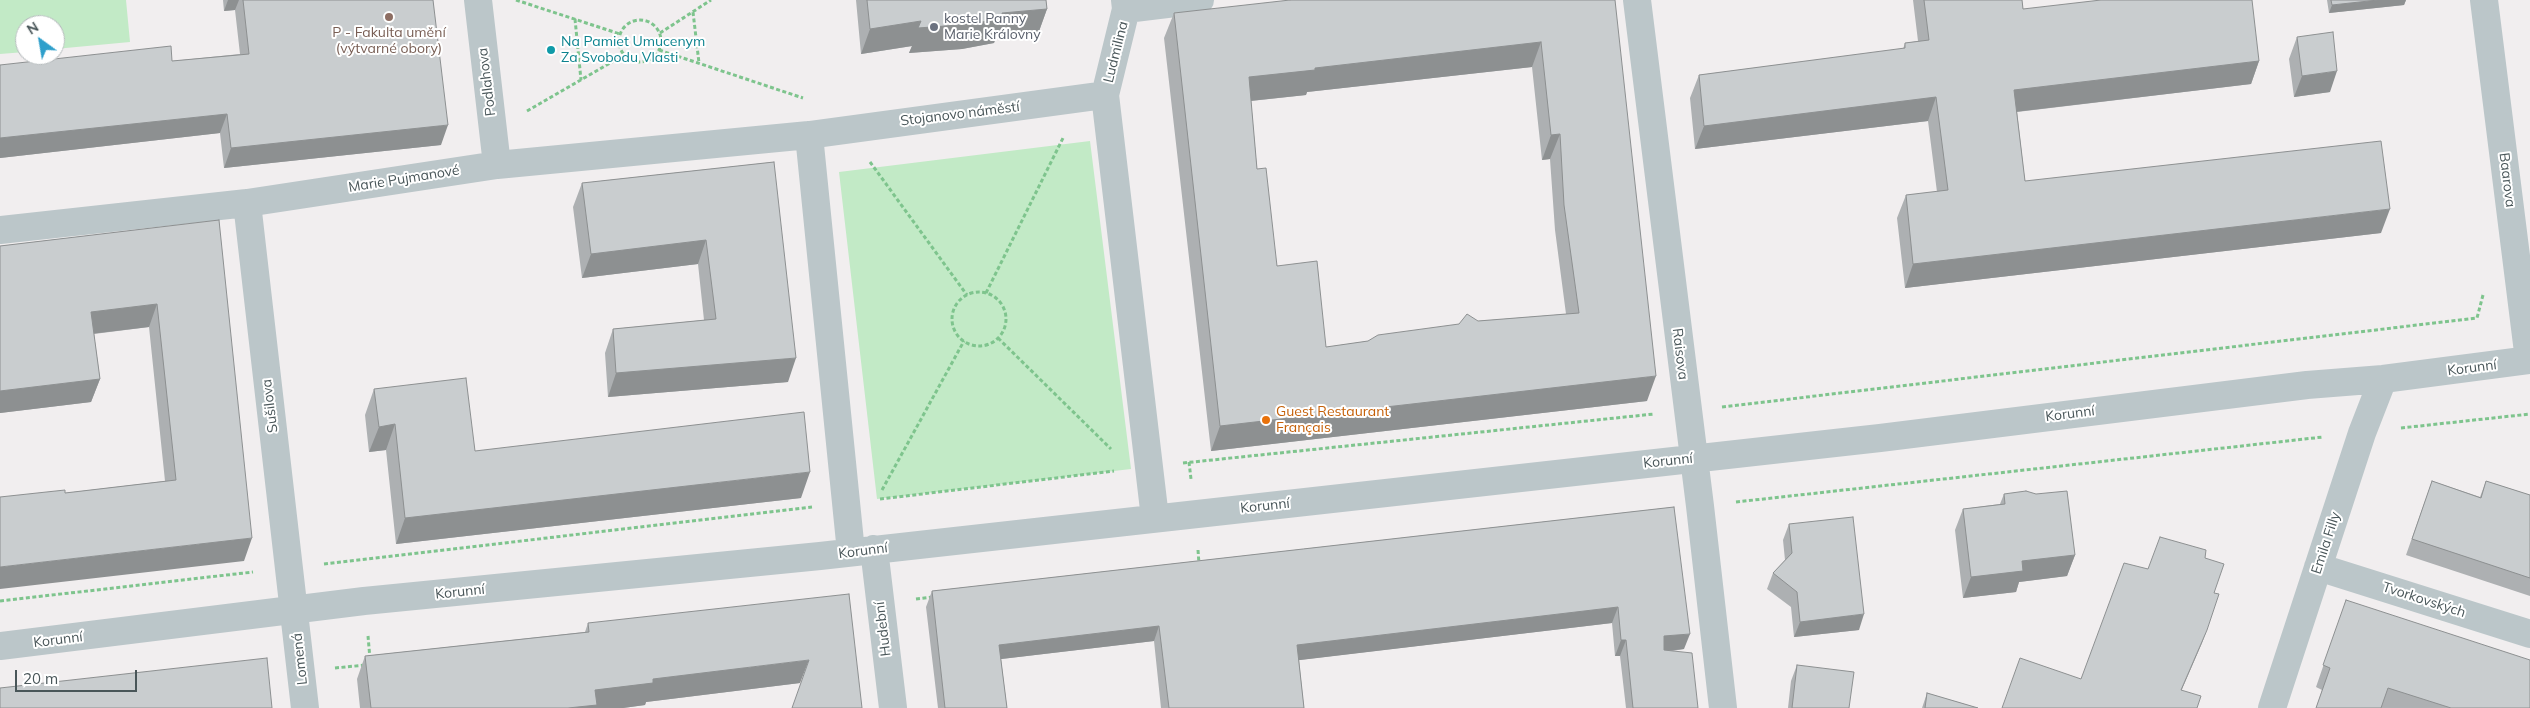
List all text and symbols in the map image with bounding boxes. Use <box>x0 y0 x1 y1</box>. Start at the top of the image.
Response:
marker: P - Fakulta umění (výtvarné obory) <box>383 11 395 23</box>
place label: kostel Panny Marie Královny <box>944 11 1041 44</box>
north arrow <box>15 15 65 65</box>
text: N <box>23 18 42 39</box>
street label: Ludmilina <box>1100 19 1132 85</box>
marker: kostel Panny Marie Královny <box>928 21 940 33</box>
place label: P - Fakulta umění (výtvarné obory) <box>332 25 446 58</box>
place label: Na Pamiet Umucenym Za Svobodu Vlasti <box>561 34 705 66</box>
marker: Na Pamiet Umucenym Za Svobodu Vlasti <box>545 44 557 56</box>
street label: Podlahova <box>474 47 500 117</box>
street label: Stojanovo náměstí <box>899 98 1021 130</box>
street label: Baarova <box>2495 152 2519 208</box>
street label: Marie Pujmanové <box>347 162 461 196</box>
street label: Raisova <box>1668 327 1692 381</box>
street label: Korunní <box>2446 357 2498 379</box>
street label: Sušilova <box>258 378 282 434</box>
street label: Korunní <box>2044 403 2096 425</box>
place label: Guest Restaurant Français <box>1276 404 1389 437</box>
marker: Guest Restaurant Français <box>1260 414 1272 426</box>
street label: Korunní <box>1642 450 1694 472</box>
street label: Korunní <box>1239 495 1291 517</box>
street label: Emila Filly <box>2308 510 2344 576</box>
street label: Korunní <box>837 540 889 562</box>
street label: Tvorkovských <box>2380 579 2468 621</box>
street label: Korunní <box>434 581 486 603</box>
street label: Hudební <box>871 601 895 657</box>
street label: Korunní <box>32 629 84 651</box>
street label: Lomená <box>289 632 311 686</box>
scale bar <box>18 660 140 692</box>
text: 20 m <box>23 669 58 688</box>

